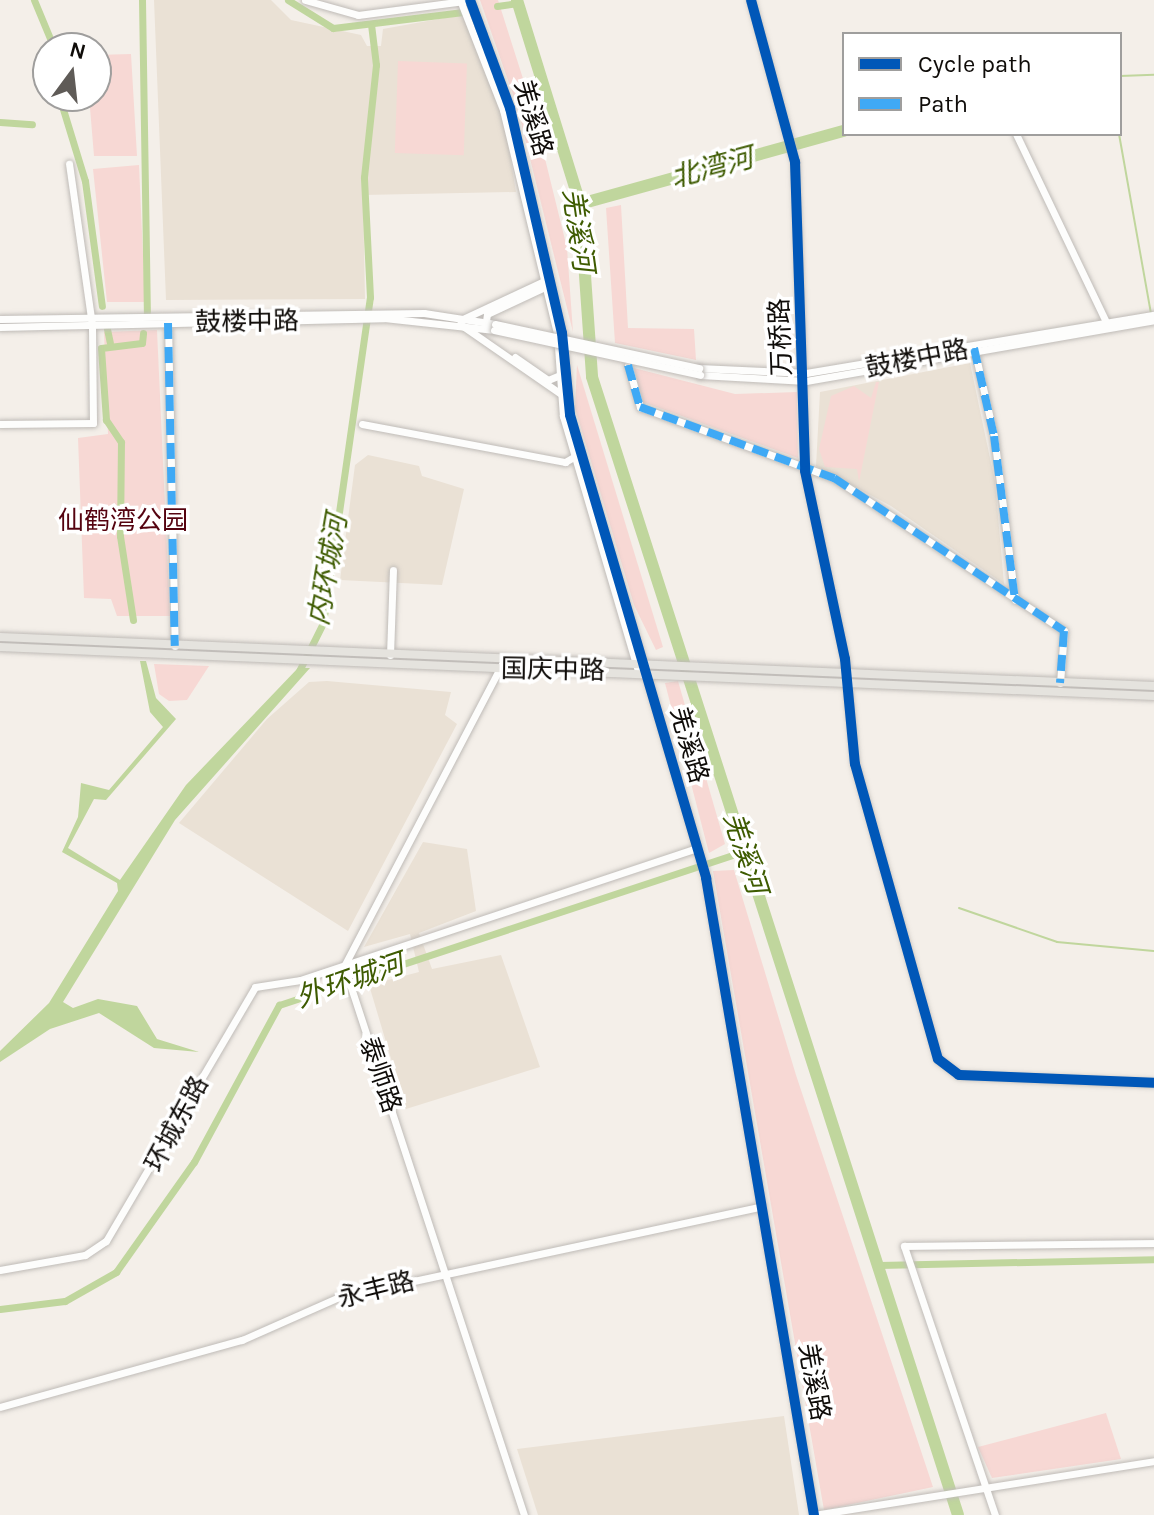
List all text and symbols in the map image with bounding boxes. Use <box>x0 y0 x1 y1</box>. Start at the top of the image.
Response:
north arrow <box>32 32 112 112</box>
legend <box>842 32 1122 136</box>
text: N <box>67 36 89 65</box>
text: Cycle path <box>918 50 1032 78</box>
street label: 羌溪路 <box>507 76 559 160</box>
text: Path <box>918 90 968 118</box>
water label: 北湾河 <box>667 141 757 195</box>
water label: 羌溪河 <box>556 186 600 274</box>
street label: 万桥路 <box>764 297 798 377</box>
street label: 鼓楼中路 <box>195 305 299 339</box>
street label: 鼓楼中路 <box>863 334 971 384</box>
park label: 仙鹤湾公园 <box>58 505 188 537</box>
water label: 内环城河 <box>302 512 354 628</box>
street label: 国庆中路 <box>501 653 605 687</box>
street label: 羌溪路 <box>663 703 715 787</box>
water label: 羌溪河 <box>716 808 774 898</box>
water label: 外环城河 <box>292 947 408 1015</box>
street label: 泰师路 <box>353 1033 407 1117</box>
street label: 环城东路 <box>139 1071 215 1177</box>
street label: 永丰路 <box>334 1265 418 1315</box>
street label: 羌溪路 <box>792 1341 836 1423</box>

